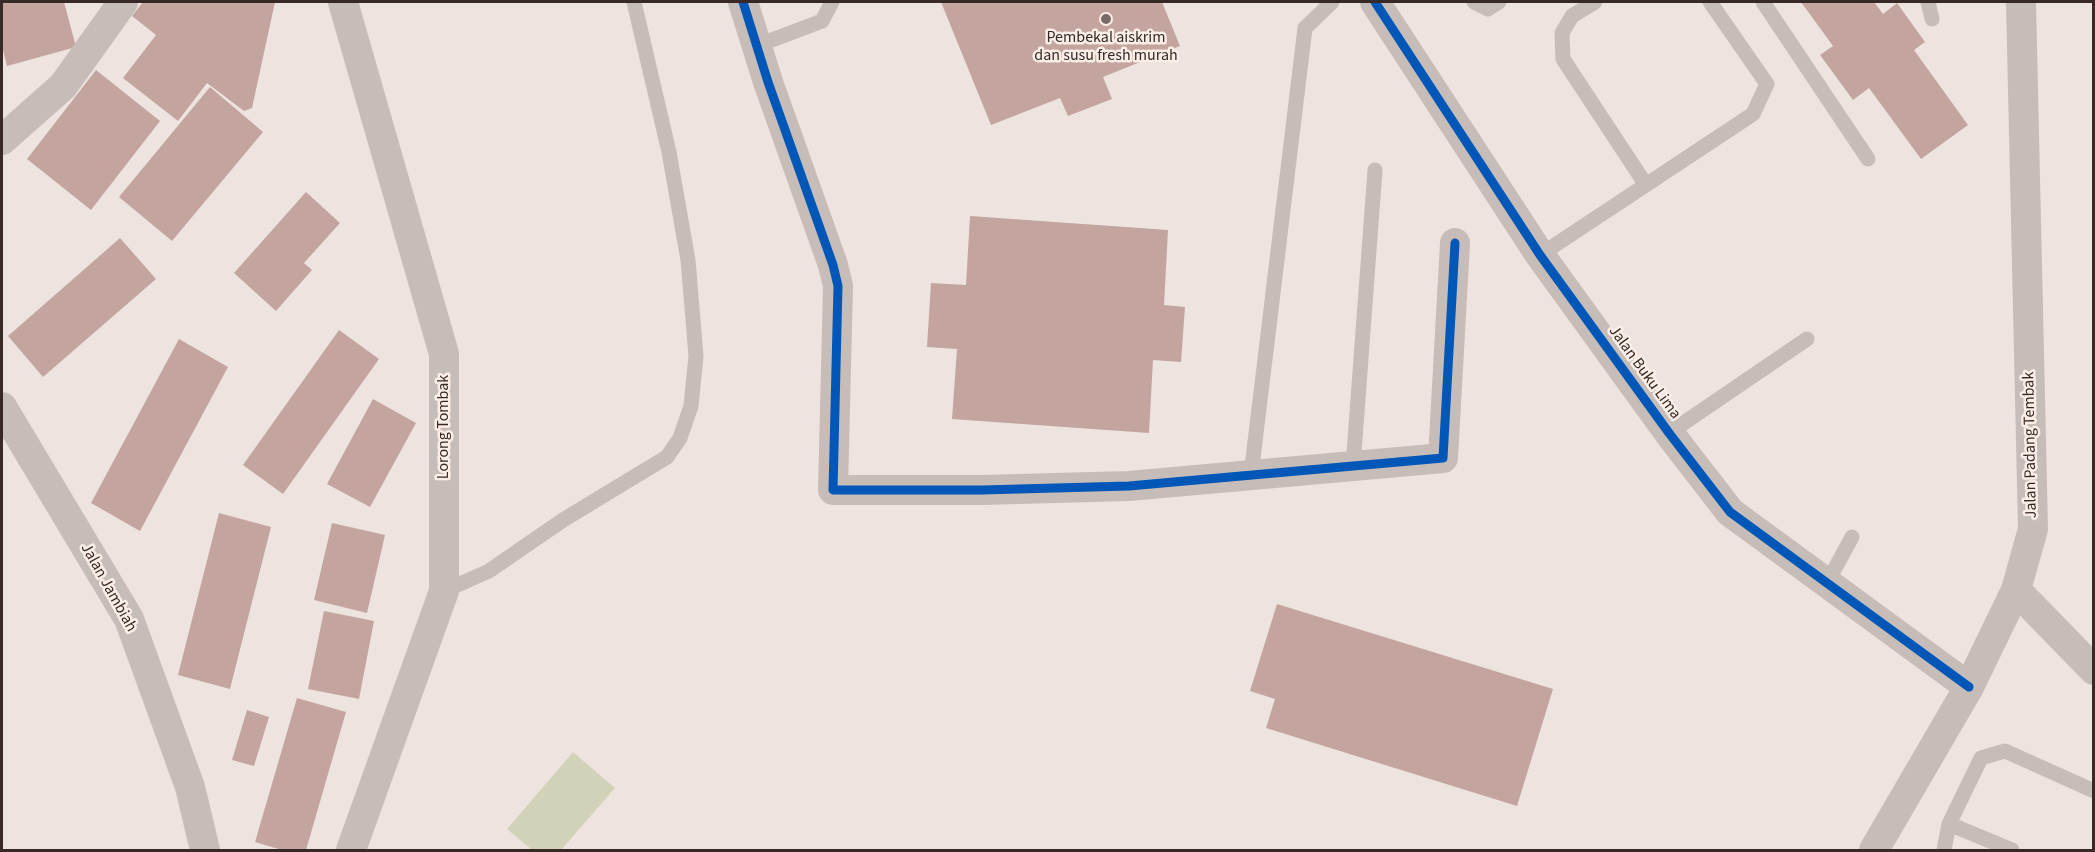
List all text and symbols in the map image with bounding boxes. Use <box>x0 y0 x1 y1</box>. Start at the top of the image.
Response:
marker: Pembekal aiskrim dan susu fresh murah <box>1099 12 1113 26</box>
place label: Pembekal aiskrim dan susu fresh murah <box>1034 28 1178 66</box>
street label: Jalan Buku Lima <box>1604 323 1684 423</box>
street label: Jalan Padang Tembak <box>2020 372 2042 518</box>
street label: Lorong Tombak <box>434 375 454 479</box>
street label: Jalan Jambiah <box>76 540 140 636</box>

